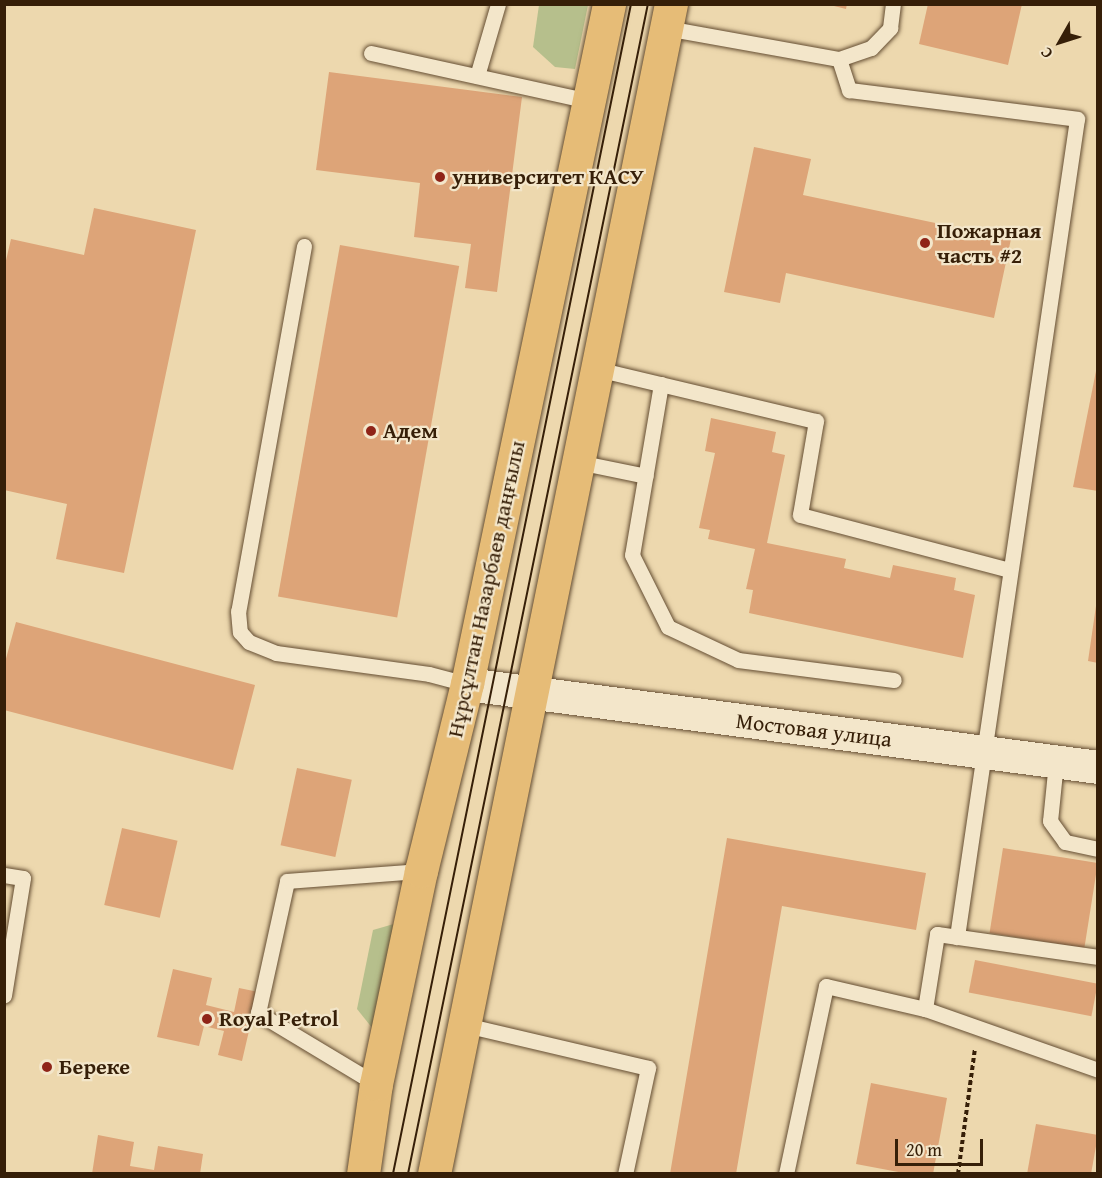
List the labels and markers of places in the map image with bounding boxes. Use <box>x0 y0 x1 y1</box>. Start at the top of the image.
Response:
place label: университет КАСУ <box>452 164 644 190</box>
marker: университет КАСУ <box>433 170 447 184</box>
place label: Пожарная часть #2 <box>937 217 1041 268</box>
marker: Пожарная часть #2 <box>918 236 932 250</box>
place label: Адем <box>383 418 438 444</box>
marker: Адем <box>364 424 378 438</box>
place label: Royal Petrol <box>219 1006 338 1032</box>
marker: Royal Petrol <box>200 1012 214 1026</box>
place label: Береке <box>59 1054 130 1080</box>
marker: Береке <box>40 1060 54 1074</box>

